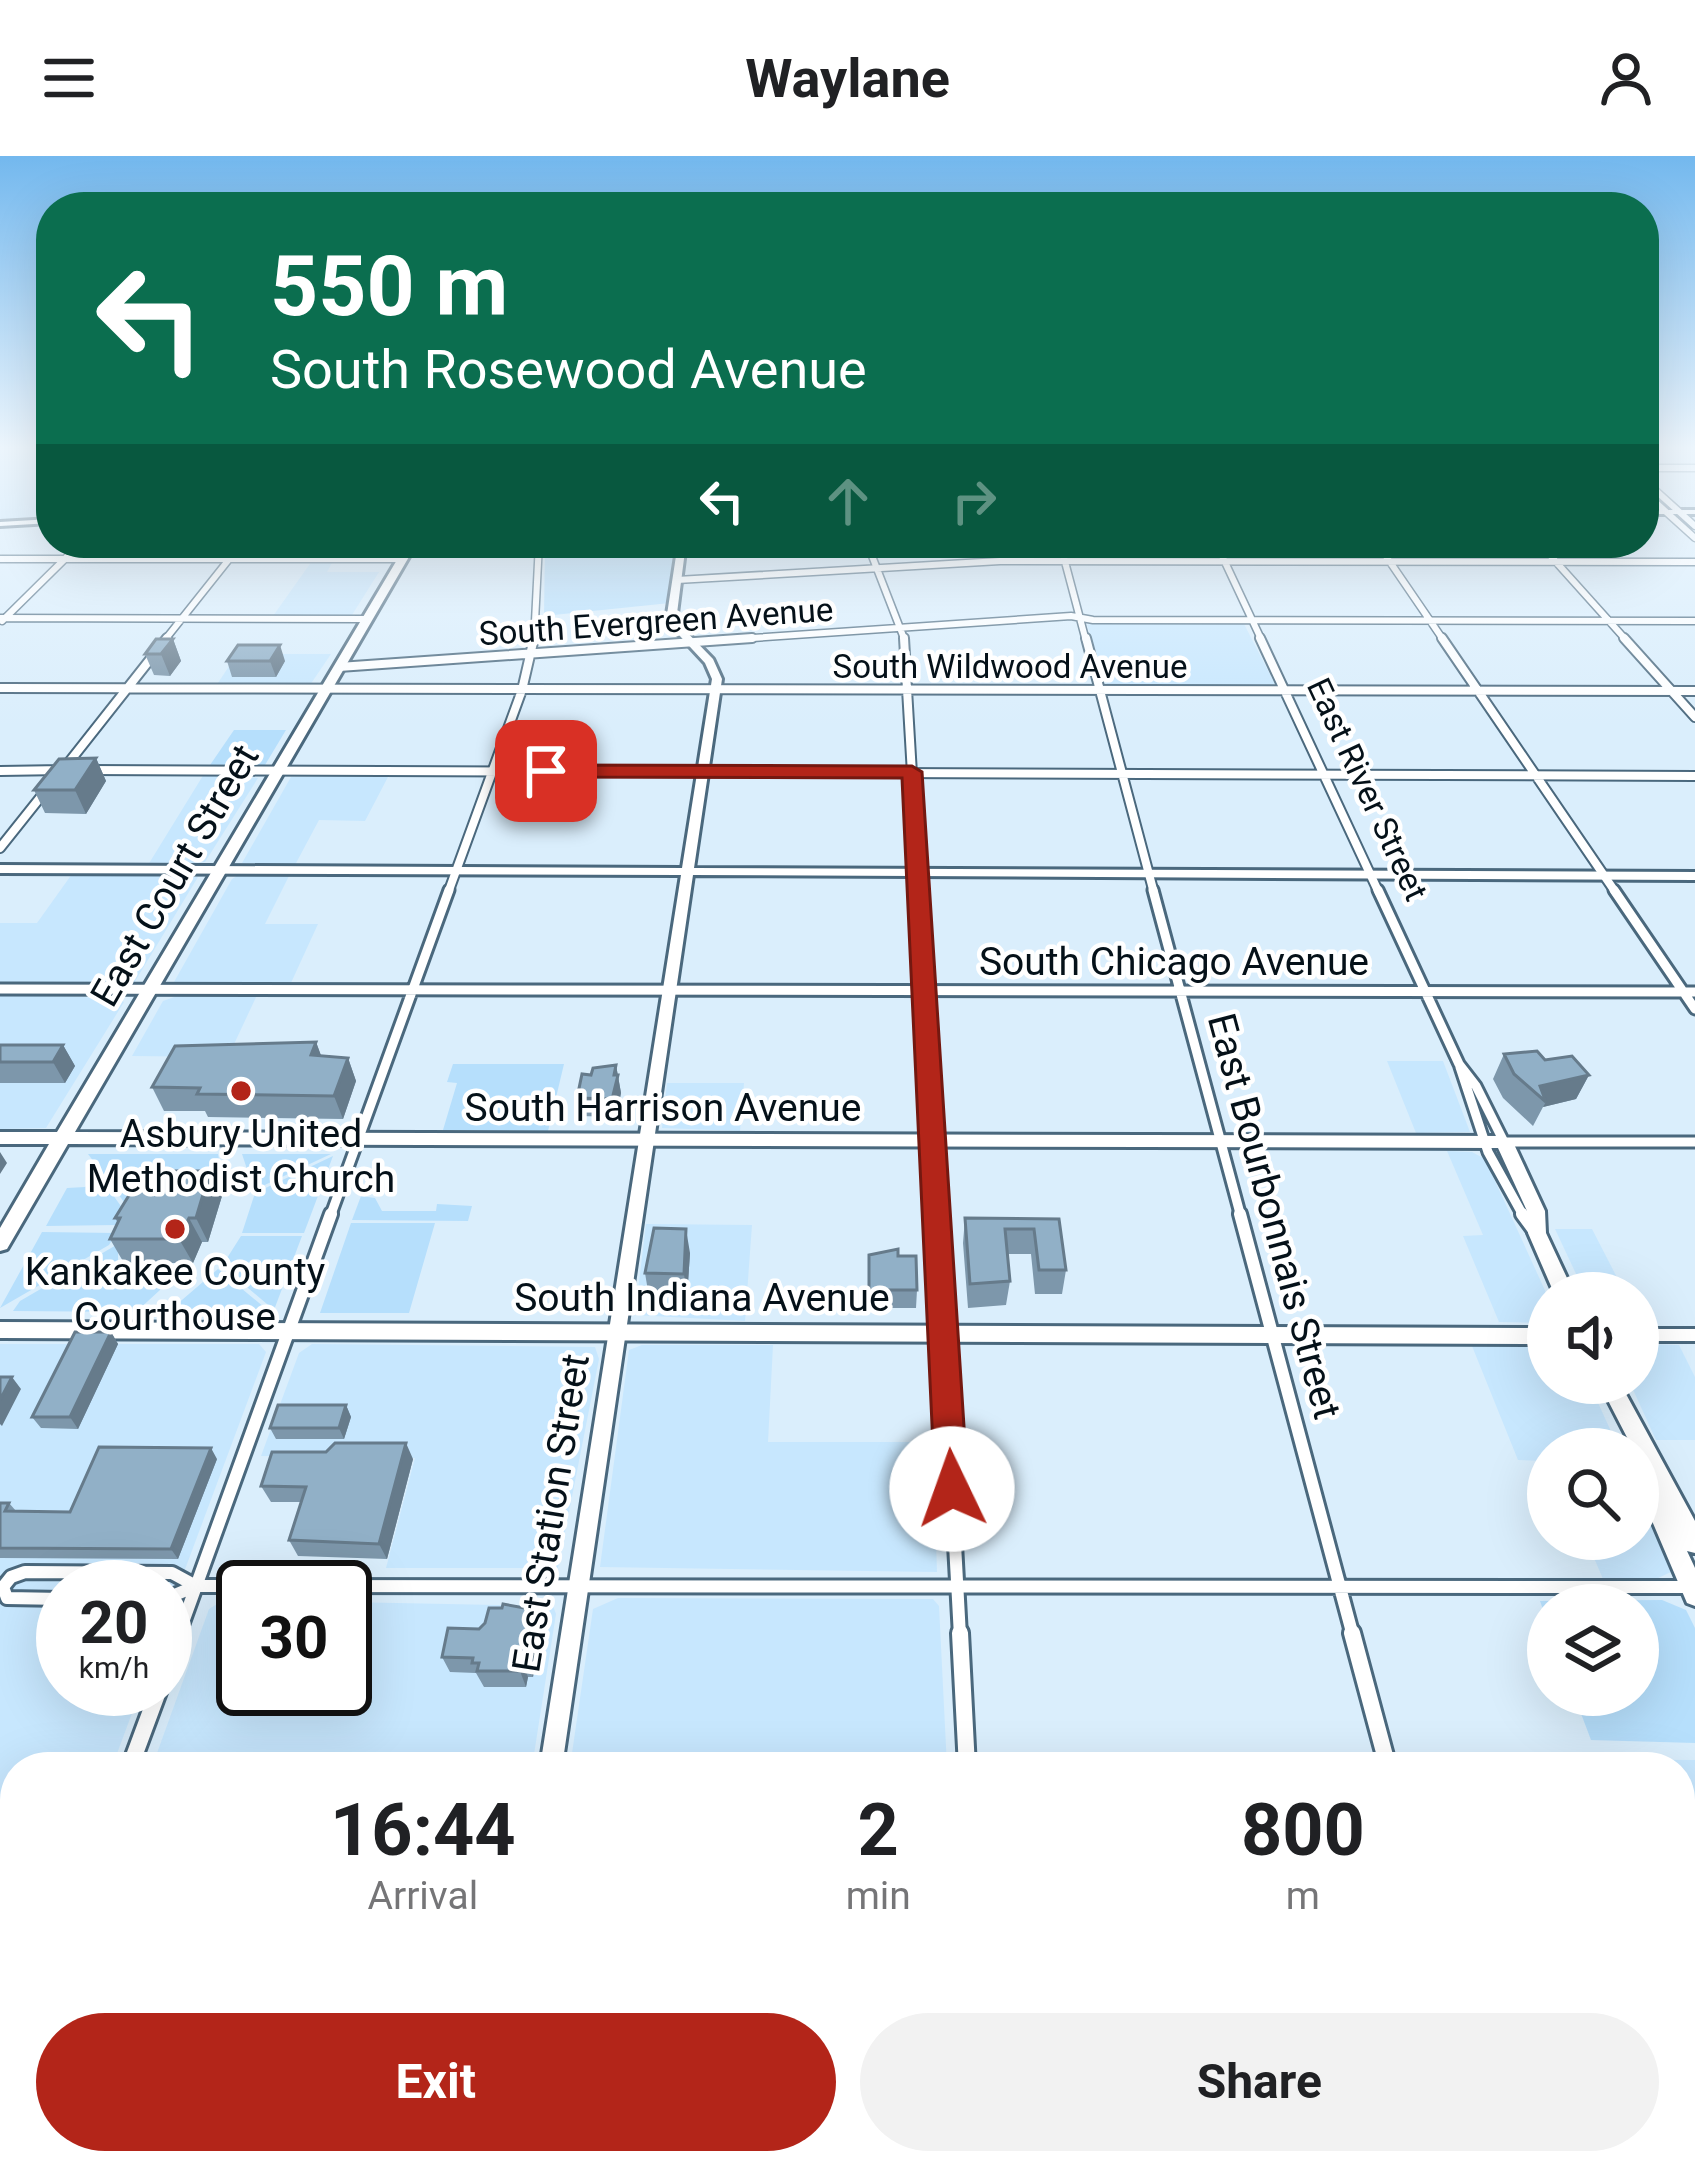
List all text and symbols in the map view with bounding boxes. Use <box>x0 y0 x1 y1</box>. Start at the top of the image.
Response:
icon: menu <box>36 45 102 111</box>
icon: person <box>1593 45 1659 111</box>
text: Waylane <box>745 47 950 110</box>
text: 550 m <box>270 237 508 336</box>
icon: left <box>72 240 228 396</box>
text: South Rosewood Avenue <box>270 338 867 401</box>
icon: left <box>689 468 755 534</box>
icon: ahead <box>815 468 881 534</box>
icon: right <box>941 468 1007 534</box>
street label: South Evergreen Avenue <box>478 590 834 653</box>
street label: South Wildwood Avenue <box>833 647 1187 686</box>
street label: East River Street <box>1299 672 1436 907</box>
pin <box>495 720 597 822</box>
street label: East Court Street <box>81 736 268 1015</box>
icon: arrive <box>513 738 579 804</box>
street label: South Chicago Avenue <box>979 939 1369 985</box>
street label: East Bourbonnais Street <box>1198 1009 1350 1424</box>
marker: Asbury United Methodist Church <box>228 1078 254 1104</box>
street label: South Harrison Avenue <box>465 1085 861 1131</box>
place label: Asbury United Methodist Church <box>87 1111 395 1202</box>
marker: Kankakee County Courthouse <box>162 1216 188 1242</box>
place label: Kankakee County Courthouse <box>25 1249 325 1340</box>
map controls <box>1527 1272 1659 1716</box>
button: sound <box>1527 1272 1659 1404</box>
street label: South Indiana Avenue <box>514 1275 890 1321</box>
street label: East Station Street <box>503 1351 599 1676</box>
position arrow <box>889 1426 1015 1552</box>
button: search <box>1527 1428 1659 1560</box>
speed limit sign: 30 <box>216 1560 372 1716</box>
button: layers <box>1527 1584 1659 1716</box>
text: 20 <box>80 1587 148 1658</box>
text: km/h <box>79 1650 149 1685</box>
text: 16:44 <box>330 1788 516 1873</box>
text: 2 <box>858 1788 899 1873</box>
text: 800 <box>1241 1788 1365 1873</box>
text: Arrival <box>367 1873 478 1919</box>
text: min <box>846 1873 911 1919</box>
text: m <box>1286 1873 1320 1919</box>
button: Exit <box>36 2013 836 2151</box>
button: Share <box>860 2013 1659 2151</box>

